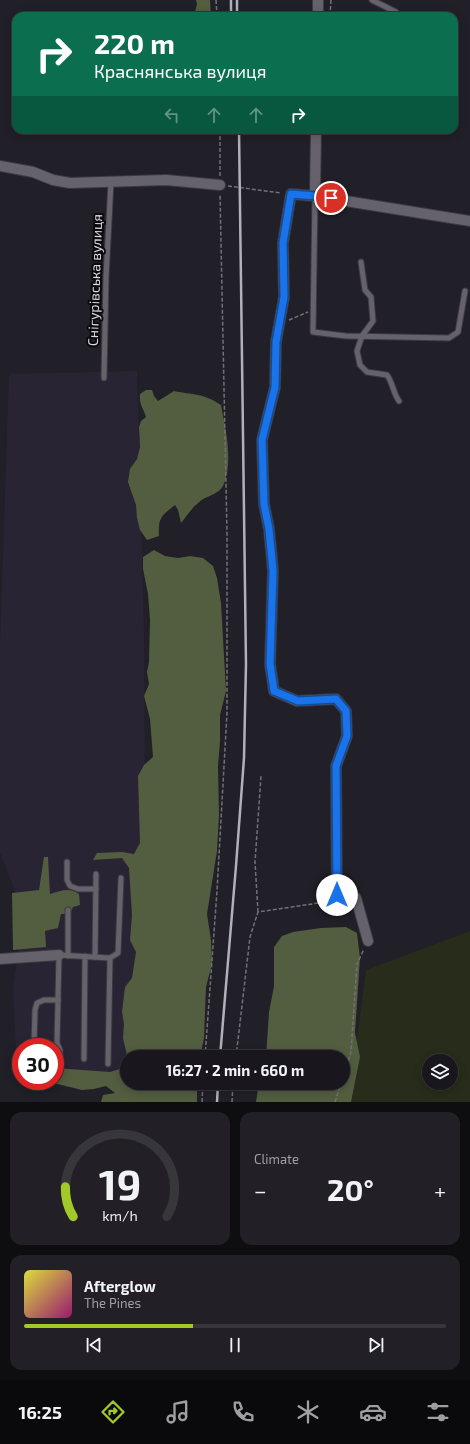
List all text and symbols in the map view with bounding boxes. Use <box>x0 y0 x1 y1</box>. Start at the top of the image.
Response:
text: 220 m <box>94 26 175 60</box>
icon: right <box>28 28 80 80</box>
text: Краснянська вулиця <box>94 60 267 82</box>
icon: left <box>161 104 183 126</box>
icon: ahead <box>203 104 225 126</box>
icon: ahead <box>245 104 267 126</box>
icon: right <box>287 104 309 126</box>
pin <box>314 181 348 215</box>
icon: arrive <box>320 187 342 209</box>
street label: Снігурівська вулиця <box>84 214 105 346</box>
position arrow <box>316 874 358 916</box>
speed limit sign: 30 <box>12 1038 64 1090</box>
map controls <box>422 1054 458 1090</box>
button: layers <box>422 1054 458 1090</box>
text: 16:27 · 2 min · 660 m <box>166 1061 304 1079</box>
text: Climate <box>254 1151 299 1167</box>
text: 19 <box>99 1157 141 1207</box>
text: 20° <box>327 1171 374 1207</box>
text: − <box>254 1177 267 1203</box>
text: + <box>434 1177 446 1203</box>
text: km/h <box>102 1206 138 1223</box>
text: Afterglow <box>84 1277 156 1295</box>
text: The Pines <box>84 1295 141 1311</box>
icon: previous <box>83 1334 105 1356</box>
icon: pause <box>224 1334 246 1356</box>
icon: next <box>365 1334 387 1356</box>
icon: directions <box>99 1398 127 1426</box>
icon: music <box>164 1398 192 1426</box>
icon: phone <box>229 1398 257 1426</box>
icon: climate <box>294 1398 322 1426</box>
icon: car <box>359 1398 387 1426</box>
icon: filters <box>424 1398 452 1426</box>
text: 16:25 <box>18 1401 62 1423</box>

